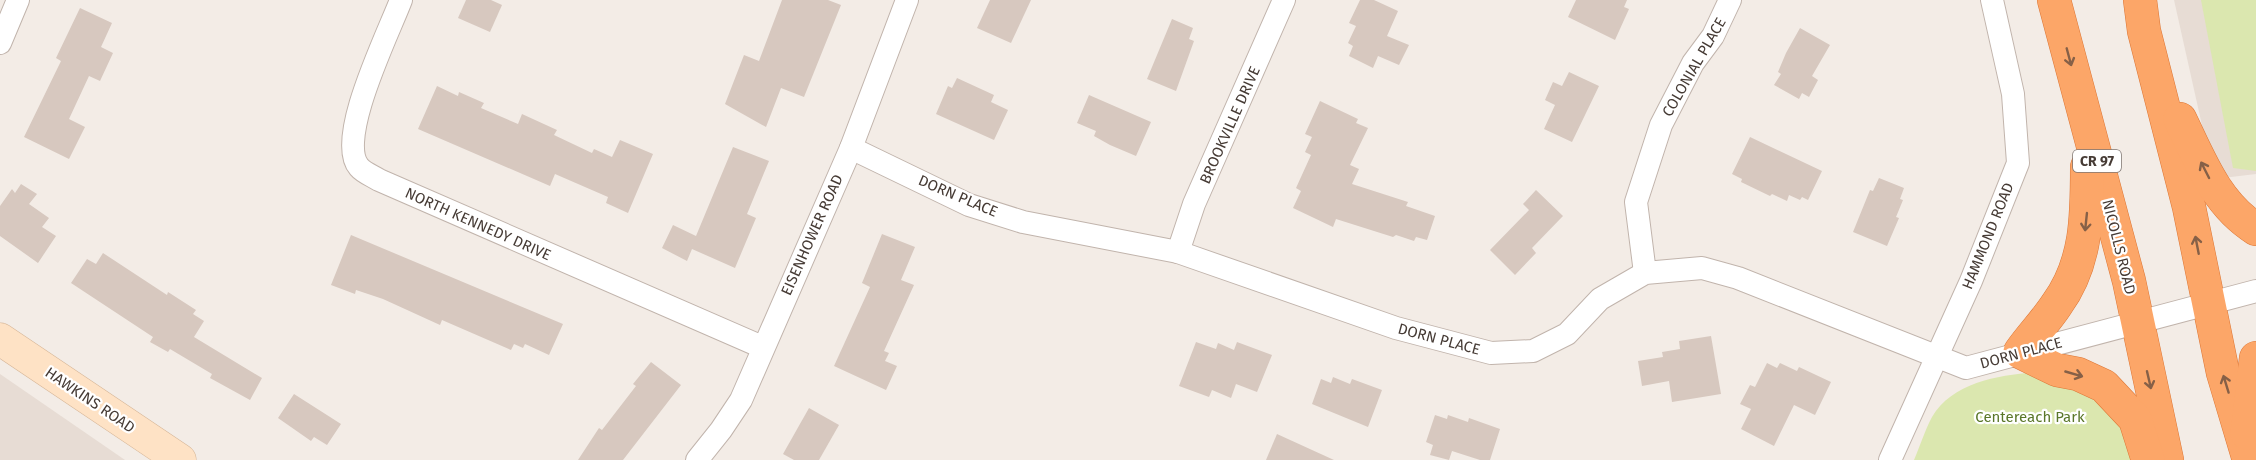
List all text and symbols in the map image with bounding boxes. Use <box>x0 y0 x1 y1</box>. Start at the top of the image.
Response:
street label: COLONIAL PLACE <box>1658 14 1730 120</box>
one-way arrow <box>2064 47 2076 66</box>
street label: BROOKVILLE DRIVE <box>1196 63 1264 187</box>
road number: CR 97 <box>2073 150 2121 172</box>
one-way arrow <box>2199 161 2211 179</box>
street label: DORN PLACE <box>916 171 1000 221</box>
street label: EISENHOWER ROAD <box>777 172 847 298</box>
street label: HAMMOND ROAD <box>1958 180 2018 292</box>
street label: NORTH KENNEDY DRIVE <box>402 184 554 264</box>
street label: NICOLLS ROAD <box>2098 198 2140 296</box>
one-way arrow <box>2080 211 2091 231</box>
one-way arrow <box>2191 236 2202 255</box>
street label: DORN PLACE <box>1396 319 1482 359</box>
street label: DORN PLACE <box>1978 333 2064 373</box>
street label: HAWKINS ROAD <box>42 363 138 437</box>
one-way arrow <box>2064 369 2083 380</box>
one-way arrow <box>2144 370 2156 389</box>
one-way arrow <box>2220 375 2231 394</box>
park label: Centereach Park <box>1975 408 2085 426</box>

